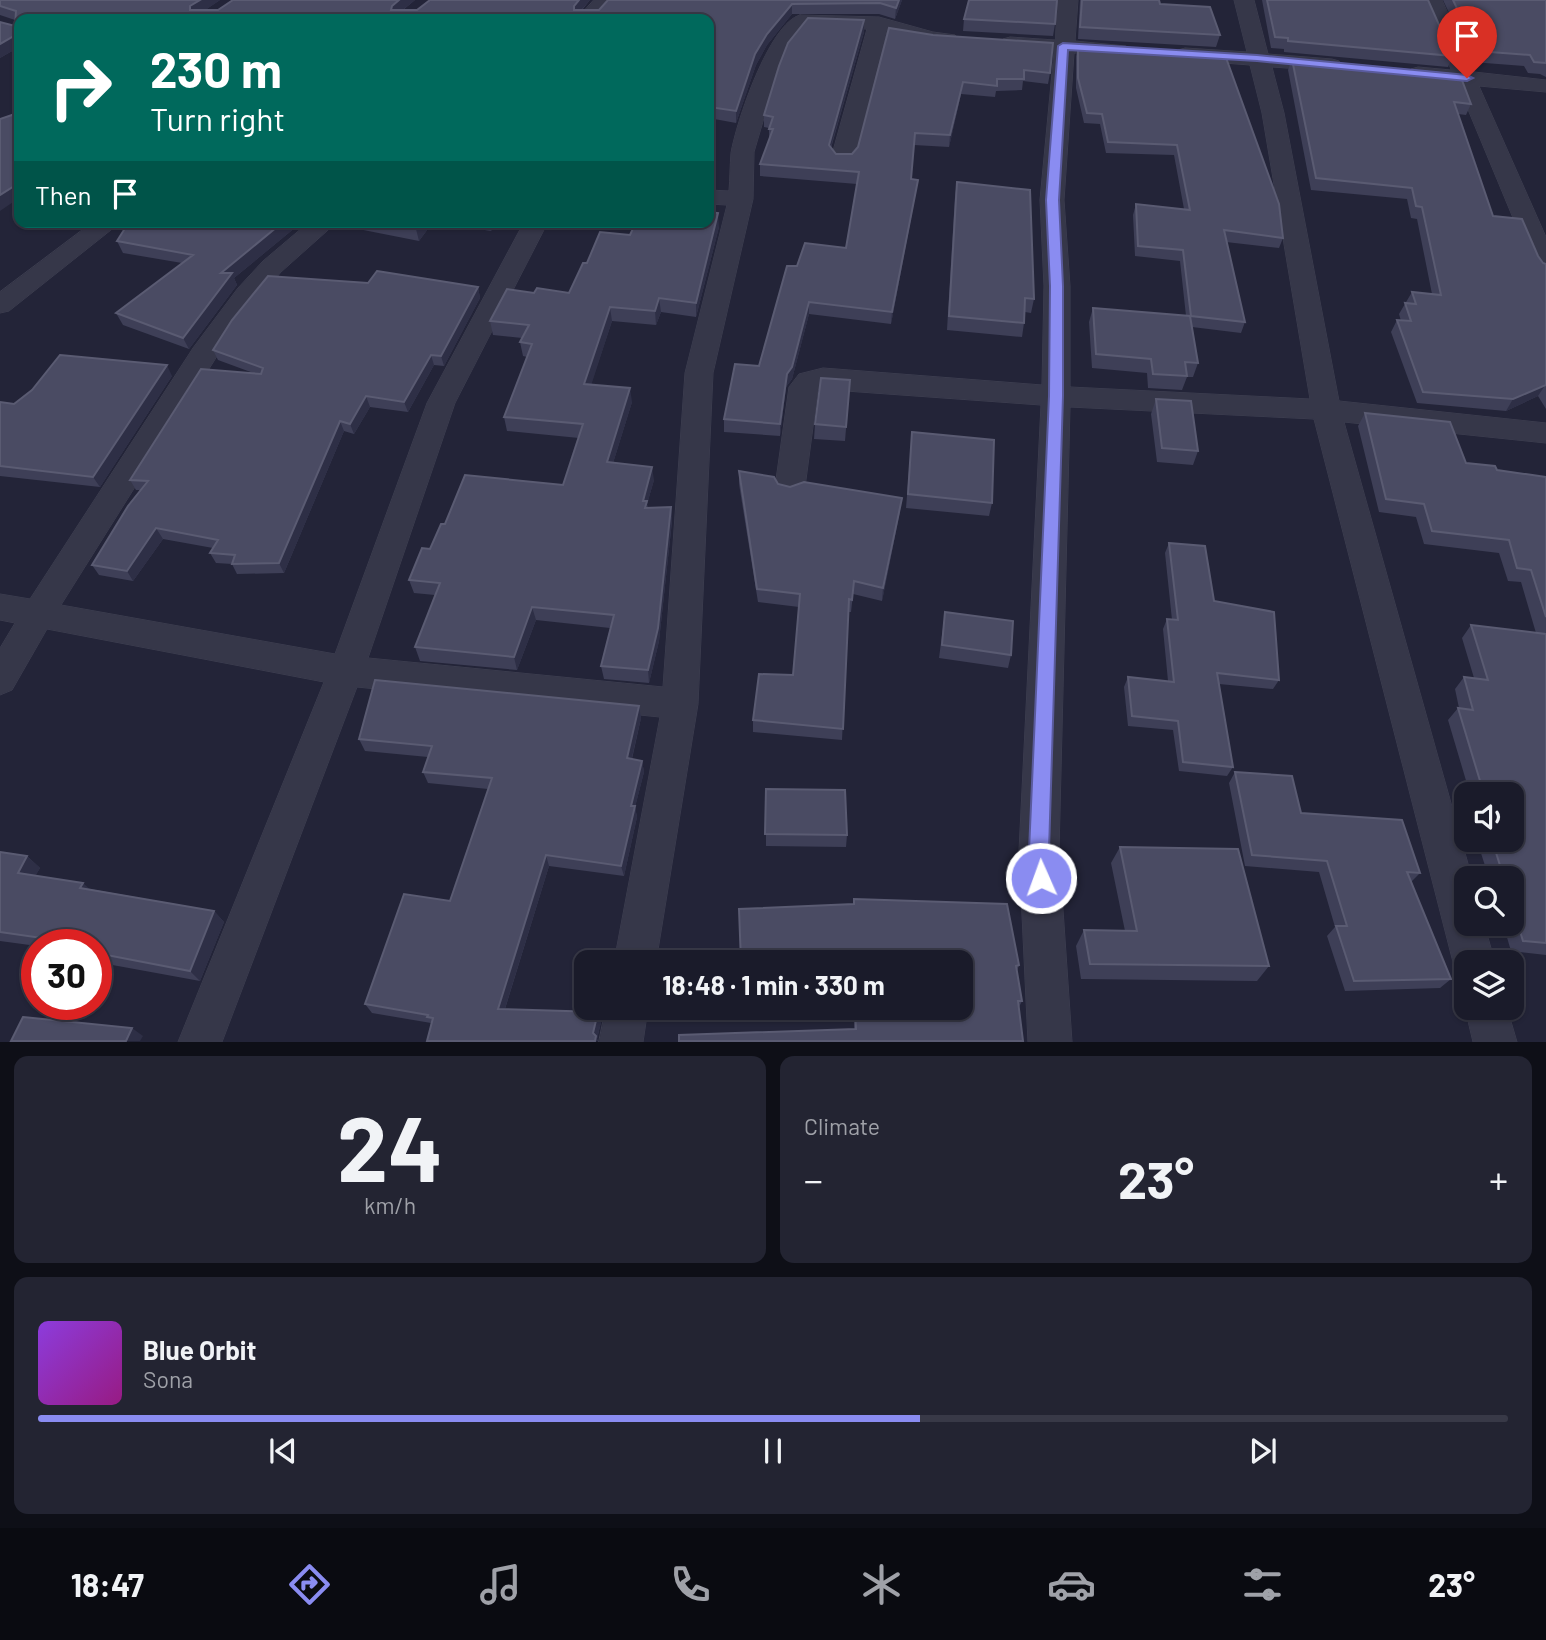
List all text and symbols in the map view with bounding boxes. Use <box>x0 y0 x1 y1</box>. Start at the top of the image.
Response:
pin <box>1437 6 1497 78</box>
icon: arrive <box>1448 17 1486 55</box>
text: 230 m <box>150 39 282 98</box>
icon: right <box>35 42 126 133</box>
text: Turn right <box>150 99 285 137</box>
icon: arrive <box>106 175 144 213</box>
text: Then <box>35 179 92 210</box>
map controls <box>1454 782 1524 1020</box>
button: sound <box>1454 782 1524 852</box>
position arrow <box>1004 841 1078 915</box>
button: search <box>1454 866 1524 936</box>
speed limit sign: 30 <box>21 929 112 1020</box>
button: layers <box>1454 950 1524 1020</box>
text: 18:48 · 1 min · 330 m <box>662 969 885 1000</box>
text: 24 <box>337 1091 443 1200</box>
text: Climate <box>804 1112 880 1140</box>
text: 23° <box>1118 1147 1194 1209</box>
text: − <box>804 1156 823 1202</box>
text: + <box>1489 1156 1508 1202</box>
text: km/h <box>364 1191 416 1219</box>
text: Blue Orbit <box>143 1334 256 1365</box>
text: Sona <box>143 1365 193 1393</box>
icon: previous <box>264 1432 302 1470</box>
icon: pause <box>754 1432 792 1470</box>
icon: next <box>1244 1432 1282 1470</box>
icon: directions <box>285 1560 334 1609</box>
icon: music <box>476 1560 525 1609</box>
icon: phone <box>666 1560 715 1609</box>
icon: climate <box>857 1560 906 1609</box>
icon: car <box>1047 1560 1096 1609</box>
icon: filters <box>1238 1560 1287 1609</box>
text: 18:47 <box>71 1565 144 1603</box>
text: 23° <box>1428 1565 1475 1603</box>

